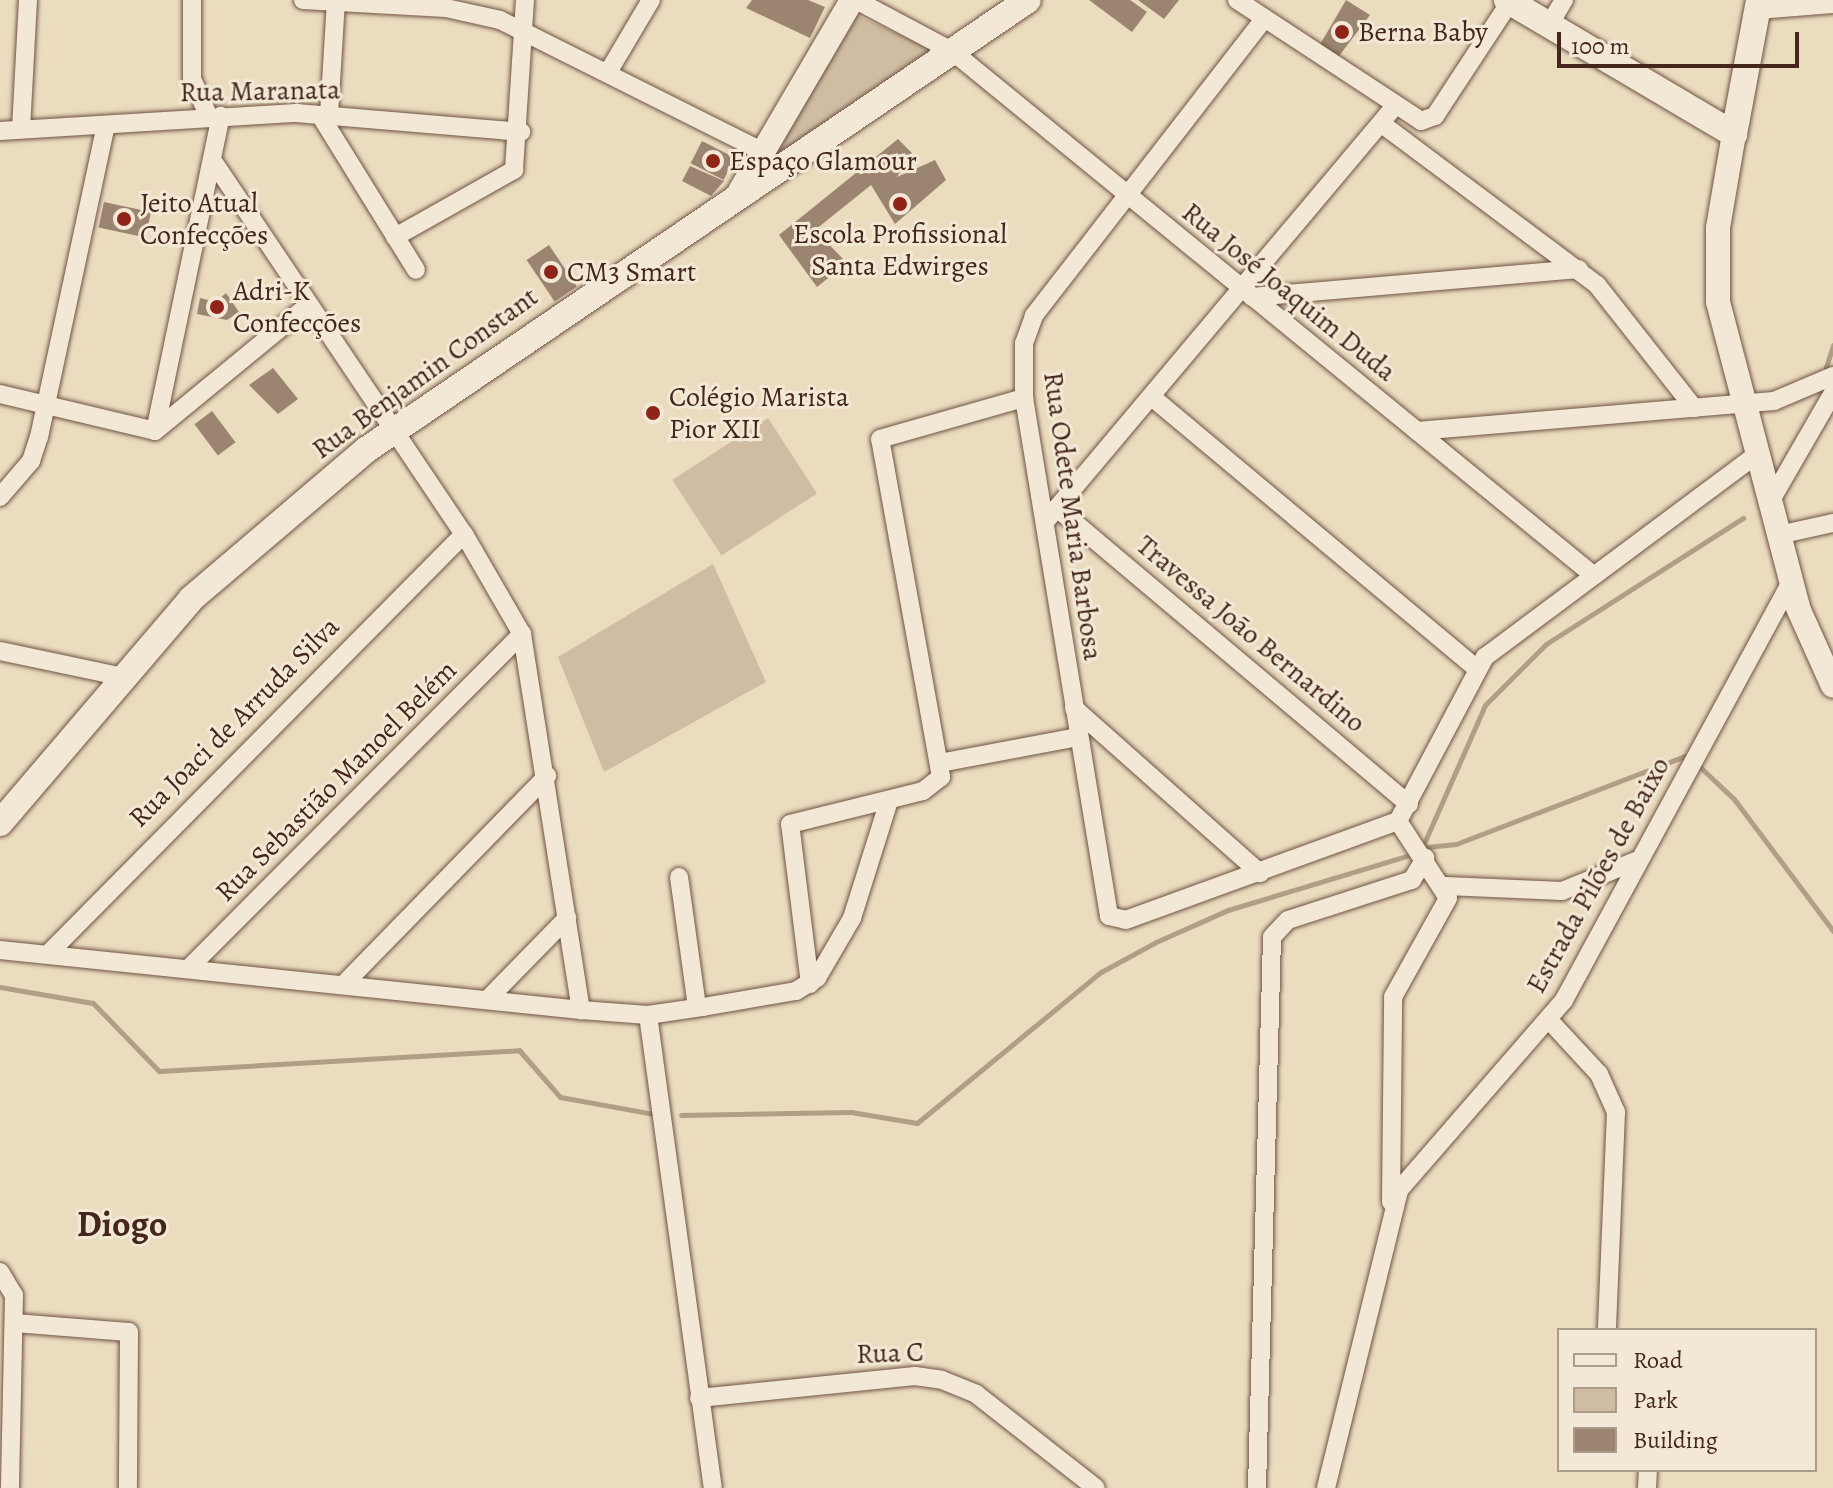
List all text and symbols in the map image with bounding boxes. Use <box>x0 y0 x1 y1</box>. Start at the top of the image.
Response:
place label: Berna Baby <box>1358 15 1488 49</box>
scale bar <box>1561 16 1803 66</box>
marker: Berna Baby <box>1333 23 1351 41</box>
text: 100 m <box>1571 30 1630 62</box>
street label: Rua Maranata <box>179 73 341 109</box>
place label: Espaço Glamour <box>729 144 917 178</box>
marker: Espaço Glamour <box>704 152 722 170</box>
place label: Jeito Atual Confecções <box>140 186 268 252</box>
marker: Escola Profissional Santa Edwirges <box>891 195 909 213</box>
street label: Rua José Joaquim Duda <box>1175 195 1403 389</box>
marker: Jeito Atual Confecções <box>115 210 133 228</box>
place label: Escola Profissional Santa Edwirges <box>793 217 1007 283</box>
place label: CM3 Smart <box>567 255 696 289</box>
marker: CM3 Smart <box>542 263 560 281</box>
place label: Adri-K Confecções <box>233 274 361 340</box>
street label: Rua Benjamin Constant <box>306 280 544 466</box>
marker: Adri-K Confecções <box>208 298 226 316</box>
street label: Rua Odete Maria Barbosa <box>1036 370 1110 662</box>
place label: Colégio Marista Pior XII <box>669 380 849 446</box>
marker: Colégio Marista Pior XII <box>644 404 662 422</box>
street label: Travessa João Bernardino <box>1130 528 1372 740</box>
street label: Rua Joaci de Arruda Silva <box>122 610 346 834</box>
street label: Rua Sebastião Manoel Belém <box>208 653 464 909</box>
street label: Estrada Pilões de Baixo <box>1519 751 1677 999</box>
district label: Diogo <box>77 1202 167 1246</box>
legend <box>1557 1328 1817 1472</box>
street label: Rua C <box>856 1335 924 1371</box>
text: Road <box>1633 1344 1683 1376</box>
text: Park <box>1633 1384 1678 1416</box>
text: Building <box>1633 1424 1718 1456</box>

